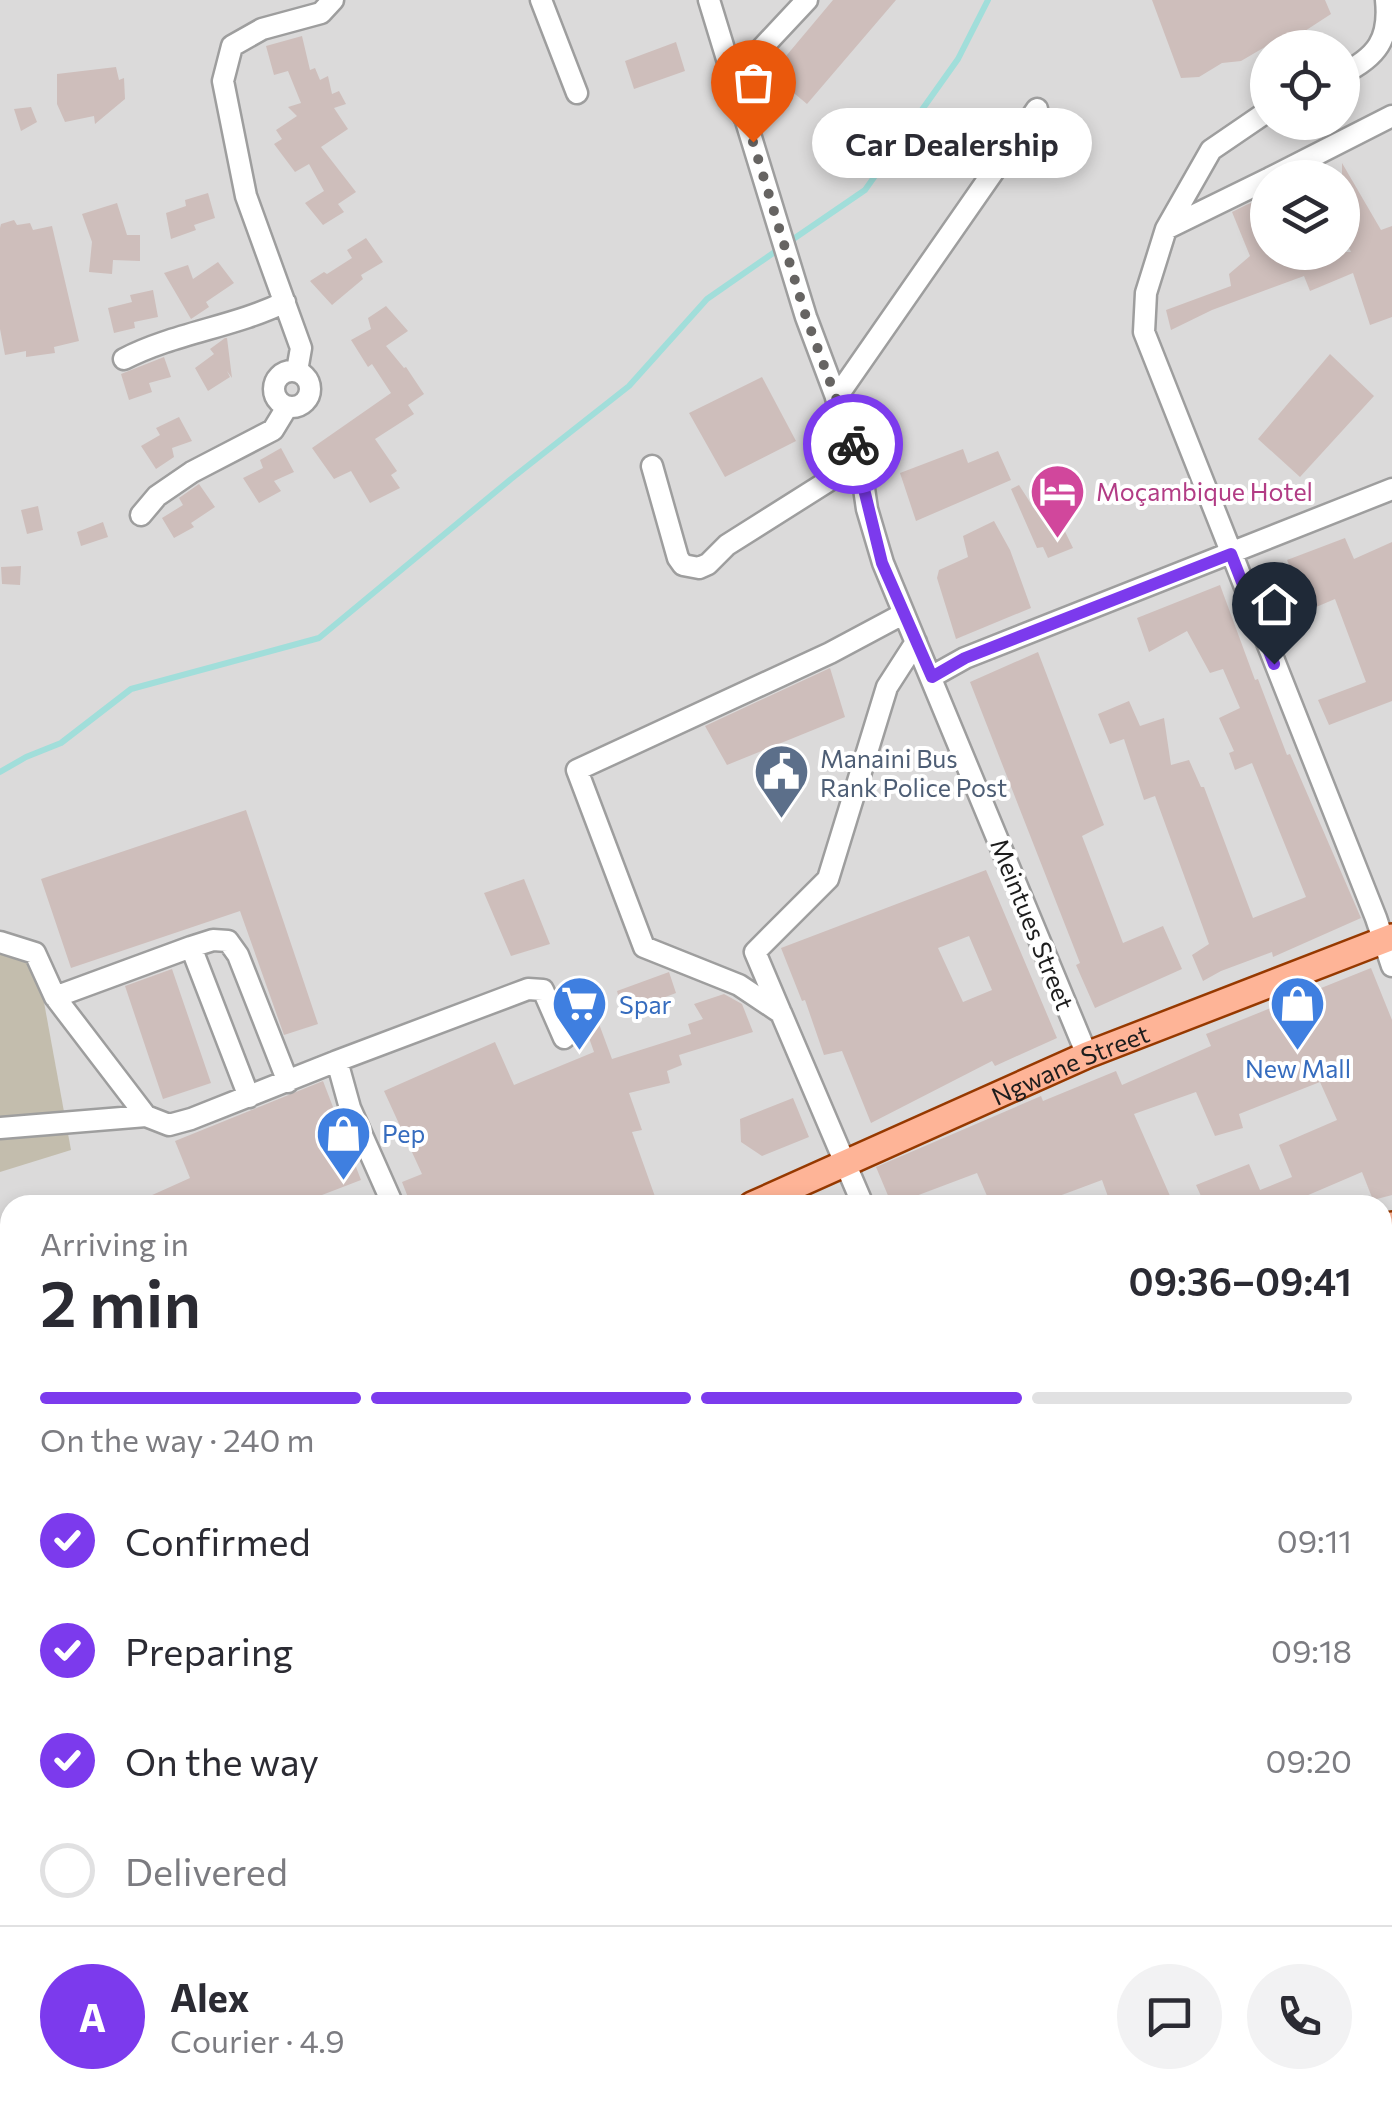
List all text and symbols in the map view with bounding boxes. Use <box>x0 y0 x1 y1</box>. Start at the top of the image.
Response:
map controls <box>1250 30 1360 270</box>
button: locate <box>1250 30 1360 140</box>
pin <box>711 40 796 143</box>
icon: bag <box>726 55 781 110</box>
callout: Car Dealership <box>813 107 1093 177</box>
text: Car Dealership <box>845 123 1059 163</box>
button: layers <box>1250 160 1360 270</box>
courier <box>803 394 903 494</box>
icon: bike <box>826 417 881 472</box>
hotel icon: Moçambique Hotel <box>1027 461 1087 540</box>
place label: Moçambique Hotel <box>1096 476 1313 506</box>
pin <box>1232 562 1317 665</box>
icon: home <box>1247 577 1302 632</box>
public building icon: Manaini Bus Rank Police Post <box>751 742 811 821</box>
place label: Manaini Bus Rank Police Post <box>820 743 1007 802</box>
street label: Meintues Street <box>985 834 1081 1014</box>
shop icon: New Mall <box>1268 973 1328 1052</box>
supermarket icon: Spar <box>550 974 610 1053</box>
place label: Spar <box>619 989 672 1019</box>
street label: Ngwane Street <box>987 1018 1153 1111</box>
place label: New Mall <box>1245 1053 1351 1083</box>
shop icon: Pep <box>313 1103 373 1182</box>
place label: Pep <box>382 1118 425 1148</box>
text: Arriving in <box>40 1223 189 1263</box>
text: 09:36–09:41 <box>1129 1257 1352 1304</box>
text: 2 min <box>40 1261 201 1340</box>
text: On the way · 240 m <box>40 1419 314 1459</box>
icon: check <box>40 1513 95 1568</box>
text: Confirmed <box>125 1517 311 1564</box>
text: 09:11 <box>1277 1520 1352 1560</box>
icon: check <box>40 1623 95 1678</box>
text: Preparing <box>125 1627 293 1674</box>
text: 09:18 <box>1271 1630 1352 1670</box>
icon: check <box>40 1733 95 1788</box>
text: On the way <box>125 1737 319 1784</box>
text: 09:20 <box>1266 1740 1352 1780</box>
text: Delivered <box>125 1847 288 1894</box>
button: chat <box>1117 1964 1222 2069</box>
button: phone <box>1247 1964 1352 2069</box>
text: Alex <box>170 1973 249 2020</box>
text: A <box>79 1993 106 2040</box>
text: Courier · 4.9 <box>170 2020 345 2060</box>

